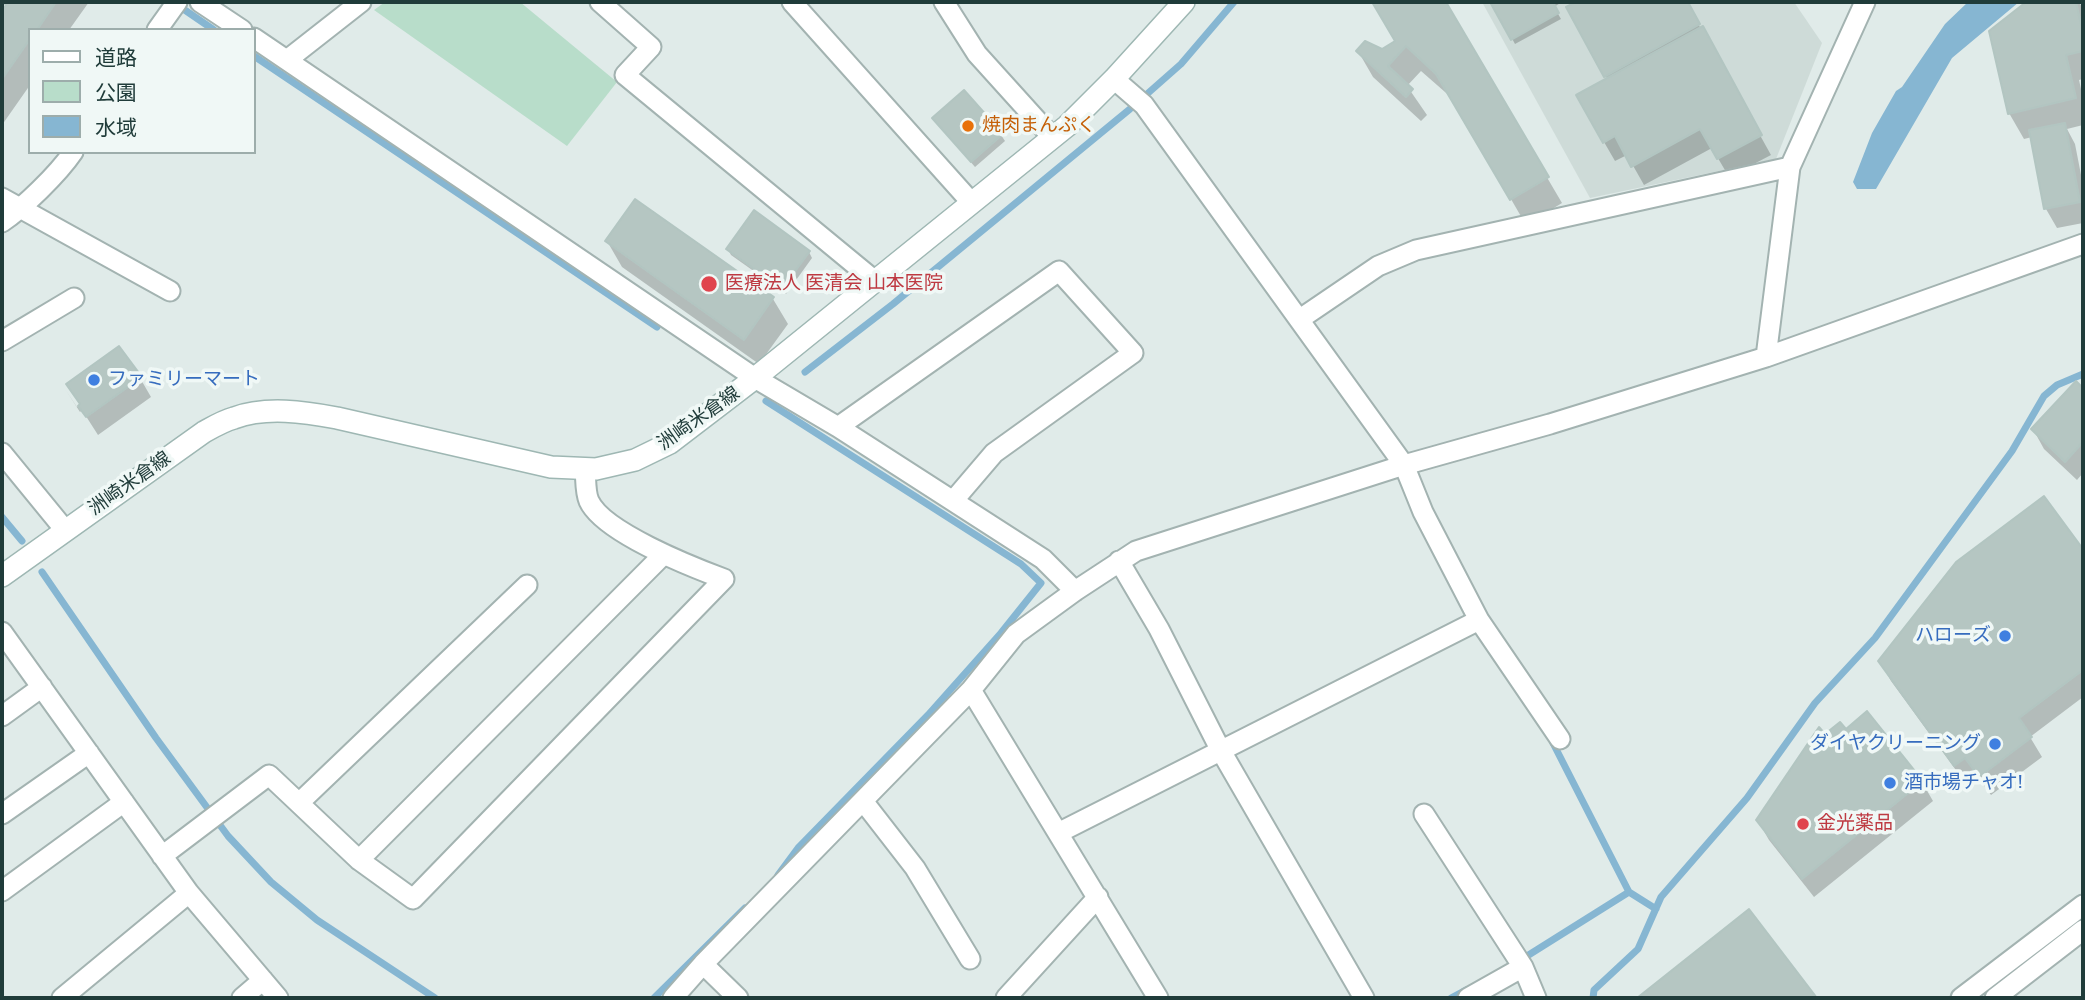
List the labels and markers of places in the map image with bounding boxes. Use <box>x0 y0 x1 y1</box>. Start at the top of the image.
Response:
place label: 焼肉まんぷく <box>982 115 1096 137</box>
marker: 焼肉まんぷく <box>960 118 976 134</box>
place label: 医療法人 医清会 山本医院 <box>725 273 943 295</box>
marker: 医療法人 医清会 山本医院 <box>699 274 719 294</box>
place label: ファミリーマート <box>108 369 260 391</box>
marker: ファミリーマート <box>86 372 102 388</box>
place label: ハローズ <box>1915 625 1991 647</box>
marker: ハローズ <box>1997 628 2013 644</box>
place label: ダイヤクリーニング <box>1810 733 1981 755</box>
marker: ダイヤクリーニング <box>1987 736 2003 752</box>
place label: 酒市場チャオ! <box>1904 772 2022 794</box>
marker: 酒市場チャオ! <box>1882 775 1898 791</box>
place label: 金光薬品 <box>1817 813 1893 835</box>
marker: 金光薬品 <box>1795 816 1811 832</box>

